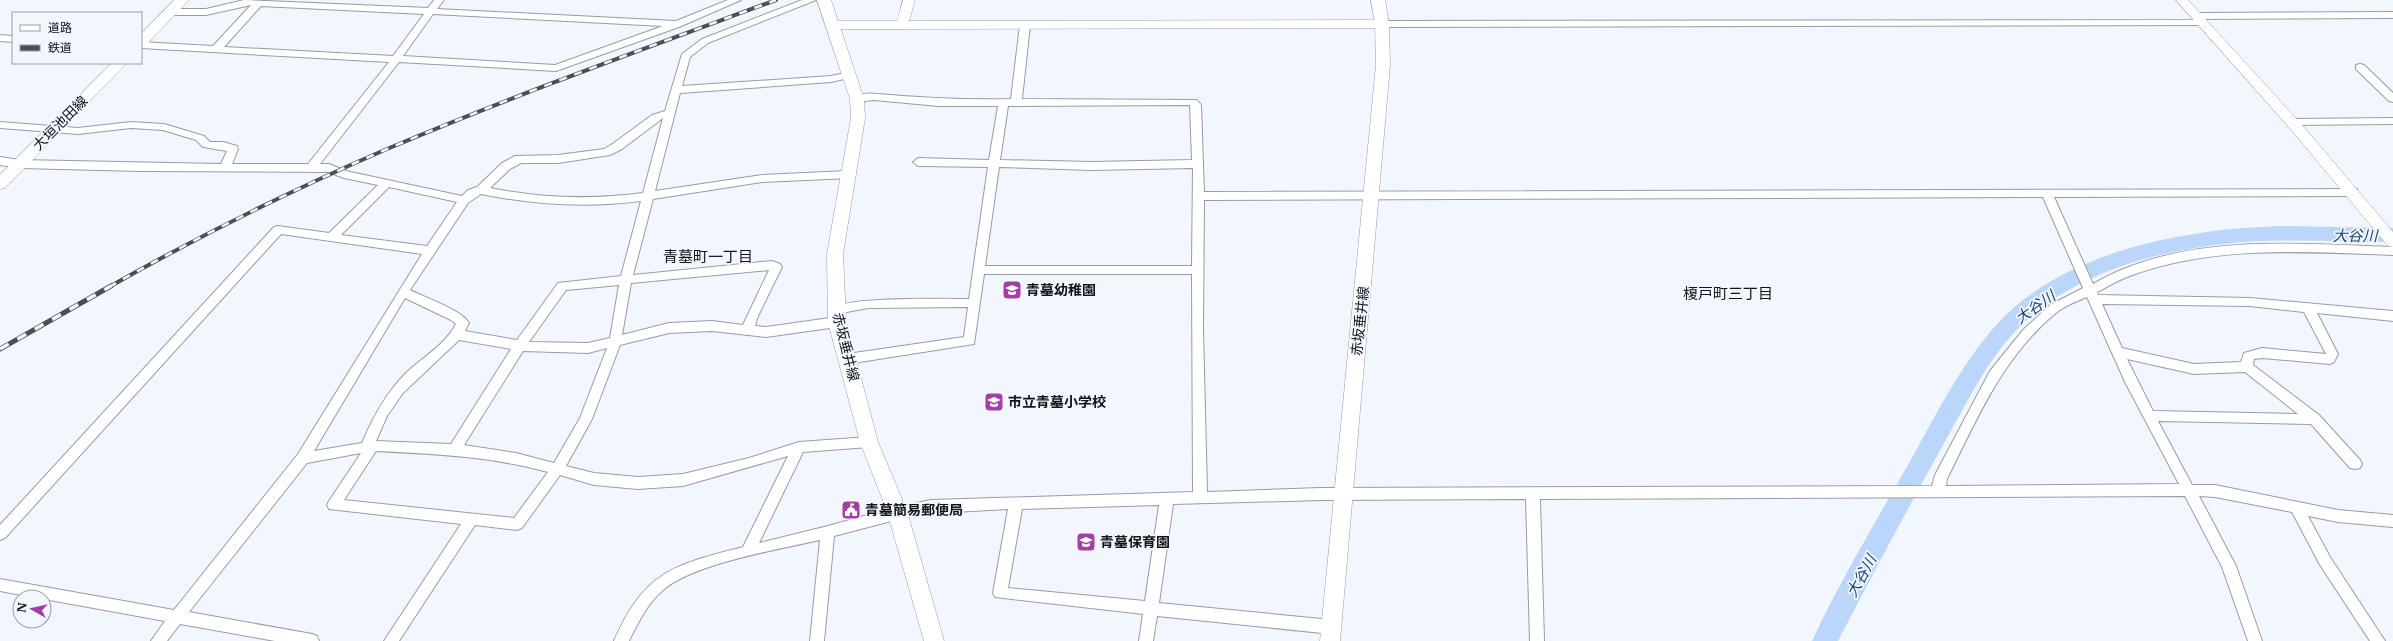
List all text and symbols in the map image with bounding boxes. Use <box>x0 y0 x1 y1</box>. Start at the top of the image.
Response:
legend <box>12 12 142 64</box>
text: 道路 <box>48 20 72 35</box>
text: 鉄道 <box>48 40 72 55</box>
street label: 大垣池田線 <box>29 92 91 154</box>
water label: 大谷川 <box>2332 226 2379 245</box>
district label: 青墓町一丁目 <box>663 247 753 266</box>
school or university icon: 青墓幼稚園 <box>1001 279 1023 301</box>
place label: 青墓幼稚園 <box>1026 281 1096 299</box>
district label: 榎戸町三丁目 <box>1683 284 1773 303</box>
street label: 赤坂垂井線 <box>1347 285 1373 357</box>
water label: 大谷川 <box>2011 285 2061 328</box>
street label: 赤坂垂井線 <box>829 311 863 383</box>
school or university icon: 市立青墓小学校 <box>983 391 1005 413</box>
place label: 市立青墓小学校 <box>1008 393 1106 411</box>
public building icon: 青墓簡易郵便局 <box>840 499 862 521</box>
place label: 青墓簡易郵便局 <box>865 501 963 519</box>
school or university icon: 青墓保育園 <box>1075 531 1097 553</box>
place label: 青墓保育園 <box>1100 533 1170 551</box>
water label: 大谷川 <box>1842 550 1881 600</box>
north arrow <box>12 589 52 629</box>
text: N <box>14 601 30 614</box>

